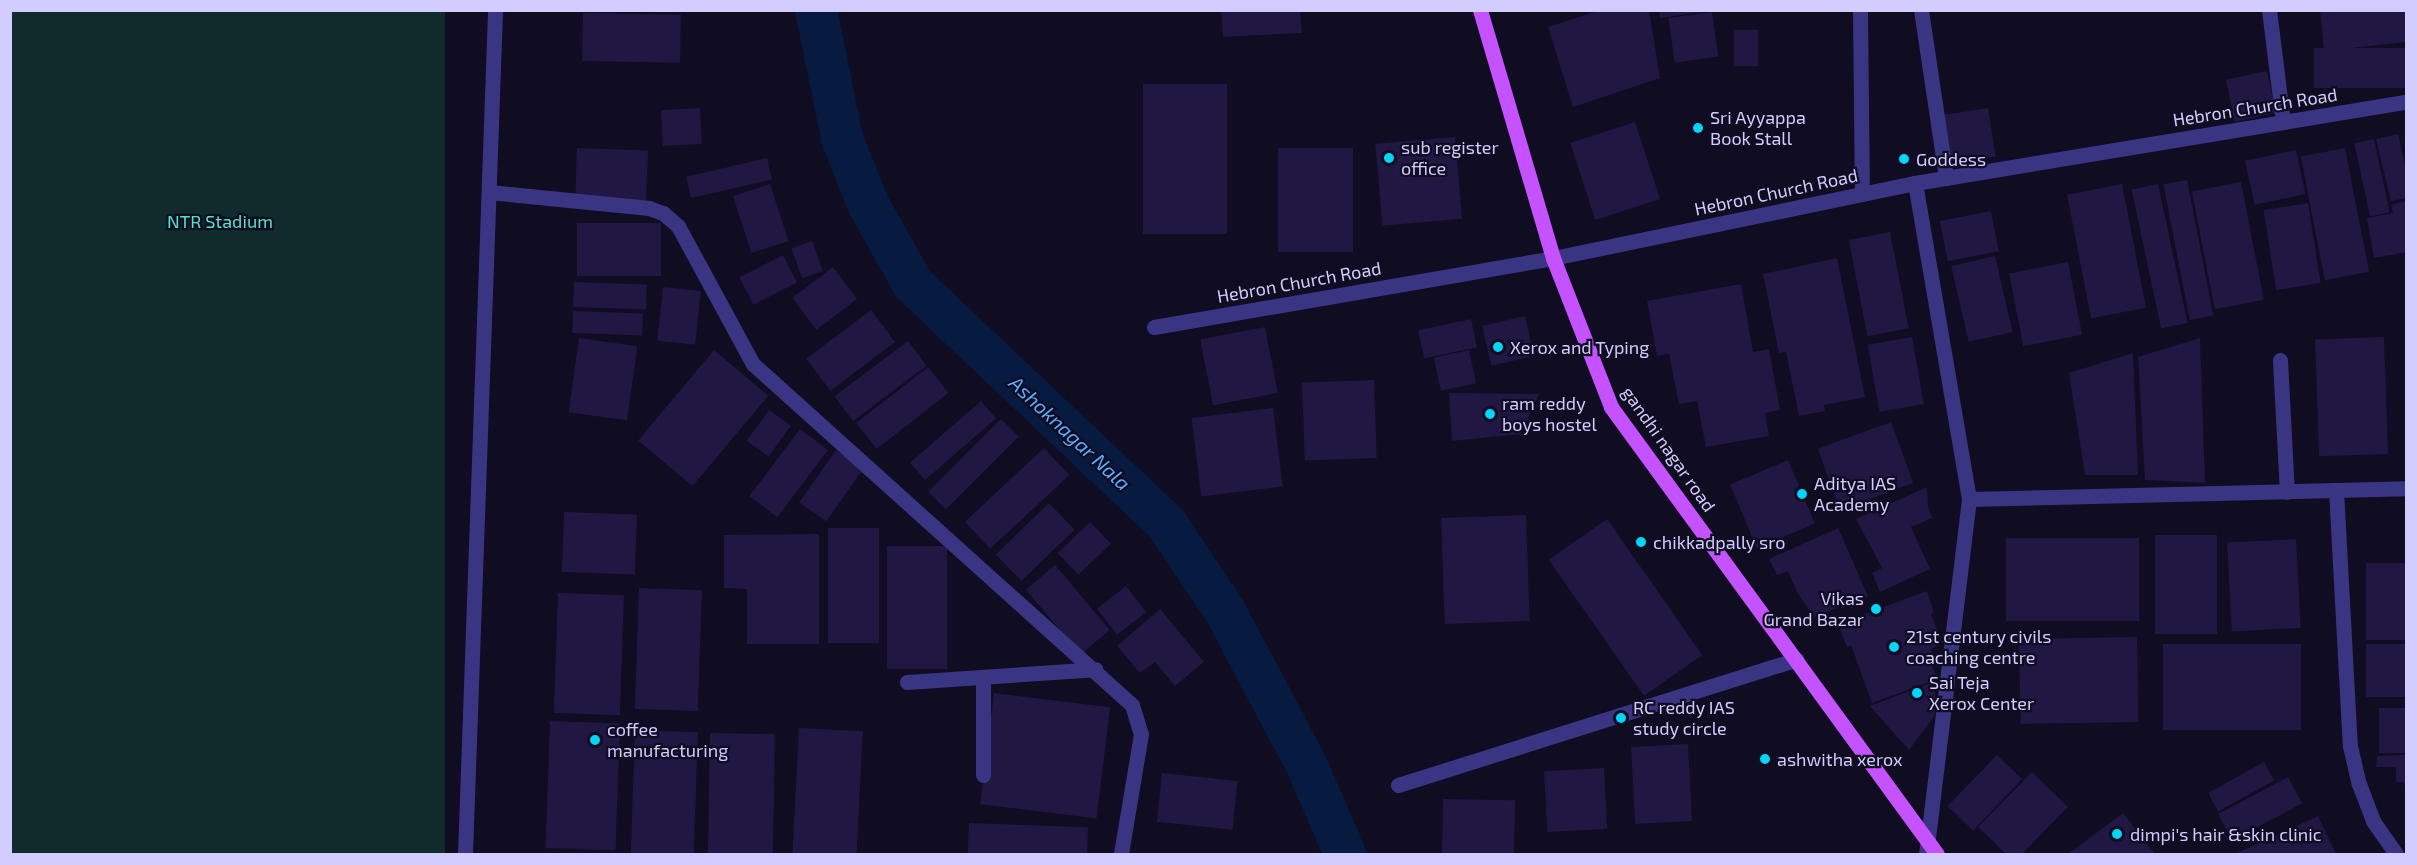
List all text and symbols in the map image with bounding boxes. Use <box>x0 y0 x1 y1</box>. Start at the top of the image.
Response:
street label: Hebron Church Road <box>2171 83 2339 131</box>
place label: Sri Ayyappa Book Stall <box>1710 107 1806 150</box>
marker: Sri Ayyappa Book Stall <box>1691 121 1705 135</box>
place label: sub register office <box>1401 137 1499 180</box>
place label: Goddess <box>1916 148 1986 170</box>
marker: sub register office <box>1382 151 1396 165</box>
marker: Goddess <box>1897 152 1911 166</box>
street label: Hebron Church Road <box>1692 164 1860 220</box>
park label: NTR Stadium <box>167 210 273 232</box>
street label: Hebron Church Road <box>1215 257 1383 307</box>
place label: Xerox and Typing <box>1510 336 1650 358</box>
marker: Xerox and Typing <box>1491 340 1505 354</box>
water label: Ashoknagar Nala <box>1004 371 1136 495</box>
street label: gandhi nagar road <box>1618 382 1720 516</box>
place label: ram reddy boys hostel <box>1502 393 1597 436</box>
marker: ram reddy boys hostel <box>1483 407 1497 421</box>
place label: Aditya IAS Academy <box>1814 473 1896 516</box>
marker: Aditya IAS Academy <box>1795 487 1809 501</box>
place label: chikkadpally sro <box>1653 531 1786 553</box>
marker: chikkadpally sro <box>1634 535 1648 549</box>
place label: Vikas Grand Bazar <box>1763 588 1864 630</box>
marker: Vikas Grand Bazar <box>1869 602 1883 616</box>
place label: 21st century civils coaching centre <box>1906 626 2052 668</box>
marker: 21st century civils coaching centre <box>1887 640 1901 654</box>
place label: Sai Teja Xerox Center <box>1929 672 2034 714</box>
marker: Sai Teja Xerox Center <box>1910 686 1924 700</box>
place label: RC reddy IAS study circle <box>1633 697 1735 740</box>
marker: RC reddy IAS study circle <box>1614 711 1628 725</box>
place label: coffee manufacturing <box>607 719 728 762</box>
marker: coffee manufacturing <box>588 733 602 747</box>
place label: ashwitha xerox <box>1777 748 1902 770</box>
marker: ashwitha xerox <box>1758 752 1772 766</box>
place label: dimpi's hair &skin clinic <box>2130 823 2322 845</box>
marker: dimpi's hair &skin clinic <box>2108 825 2126 843</box>

